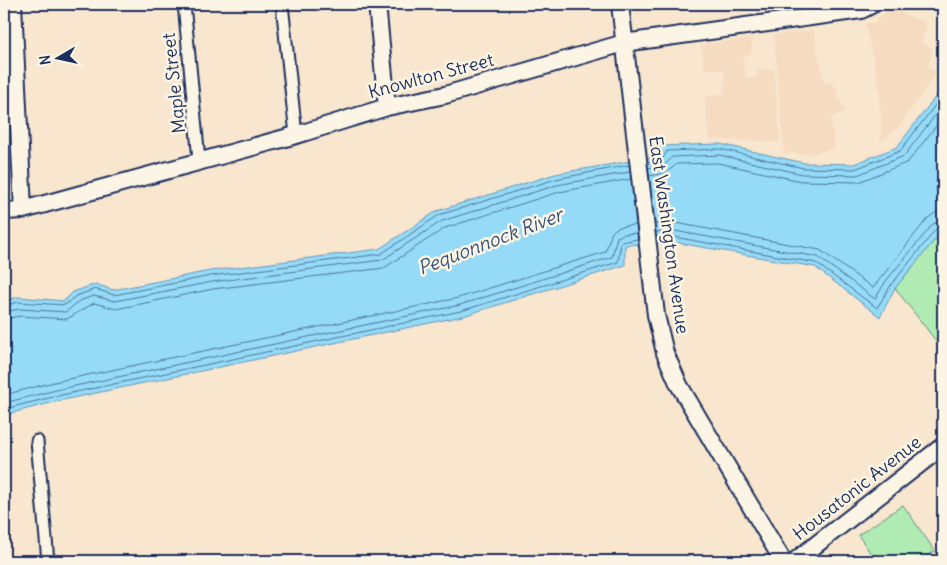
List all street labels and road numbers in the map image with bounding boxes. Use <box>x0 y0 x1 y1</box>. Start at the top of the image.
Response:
street label: Maple Street <box>157 32 190 135</box>
street label: Knowlton Street <box>366 48 496 103</box>
street label: East Washington Avenue <box>644 135 695 335</box>
street label: Housatonic Avenue <box>788 430 925 545</box>

